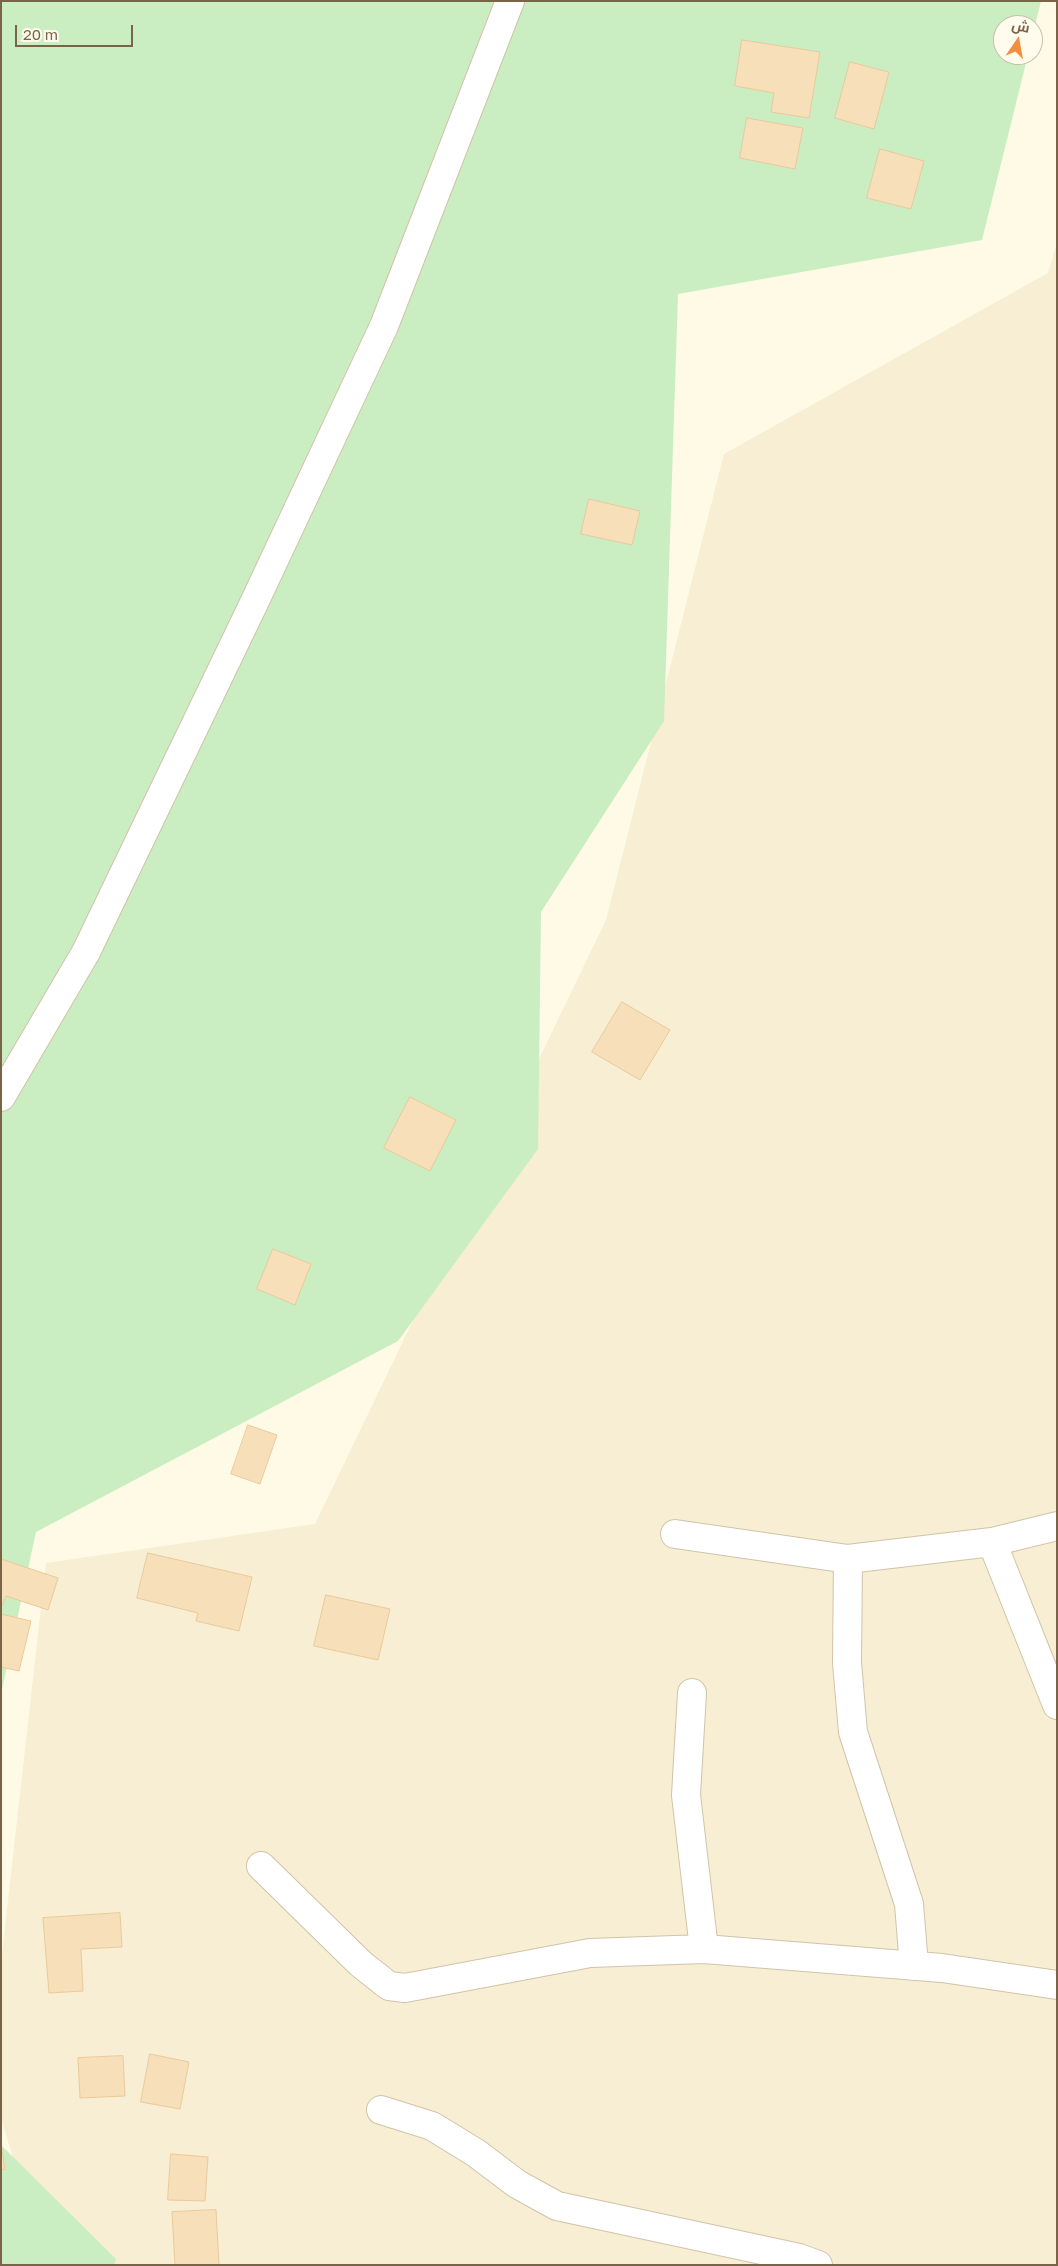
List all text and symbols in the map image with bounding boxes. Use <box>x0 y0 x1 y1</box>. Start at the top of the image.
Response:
scale bar <box>18 15 135 47</box>
north arrow <box>993 15 1043 65</box>
text: ش <box>1010 16 1032 36</box>
text: 20 m <box>23 25 58 43</box>

